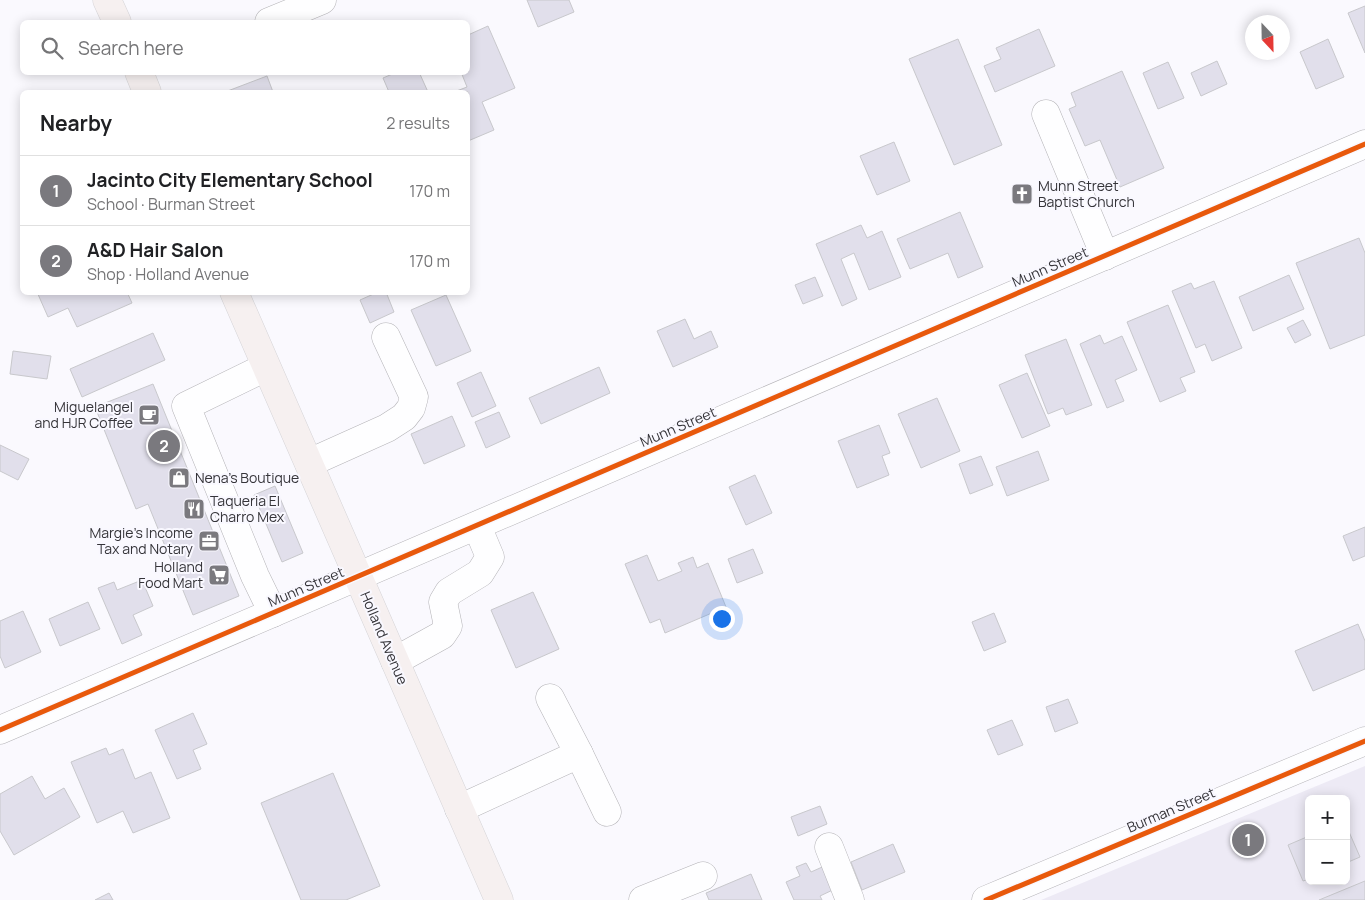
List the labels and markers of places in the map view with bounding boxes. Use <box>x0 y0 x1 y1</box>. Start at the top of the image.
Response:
place label: Munn Street Baptist Church <box>1038 176 1135 211</box>
church icon: Munn Street Baptist Church <box>1010 182 1034 206</box>
place label: Miguelangel and HJR Coffee <box>35 397 133 432</box>
cafe icon: Miguelangel and HJR Coffee <box>137 403 161 427</box>
pin: 2 <box>148 427 180 465</box>
shop icon: Nena's Boutique <box>167 466 191 490</box>
place label: Nena's Boutique <box>195 468 299 487</box>
place label: Taqueria El Charro Mex <box>210 491 285 526</box>
restaurant icon: Taqueria El Charro Mex <box>182 497 206 521</box>
place label: Margie's Income Tax and Notary <box>89 523 194 558</box>
office icon: Margie's Income Tax and Notary <box>197 529 221 553</box>
place label: Holland Food Mart <box>138 557 203 592</box>
supermarket icon: Holland Food Mart <box>207 563 231 587</box>
pin: 1 <box>1232 821 1264 859</box>

